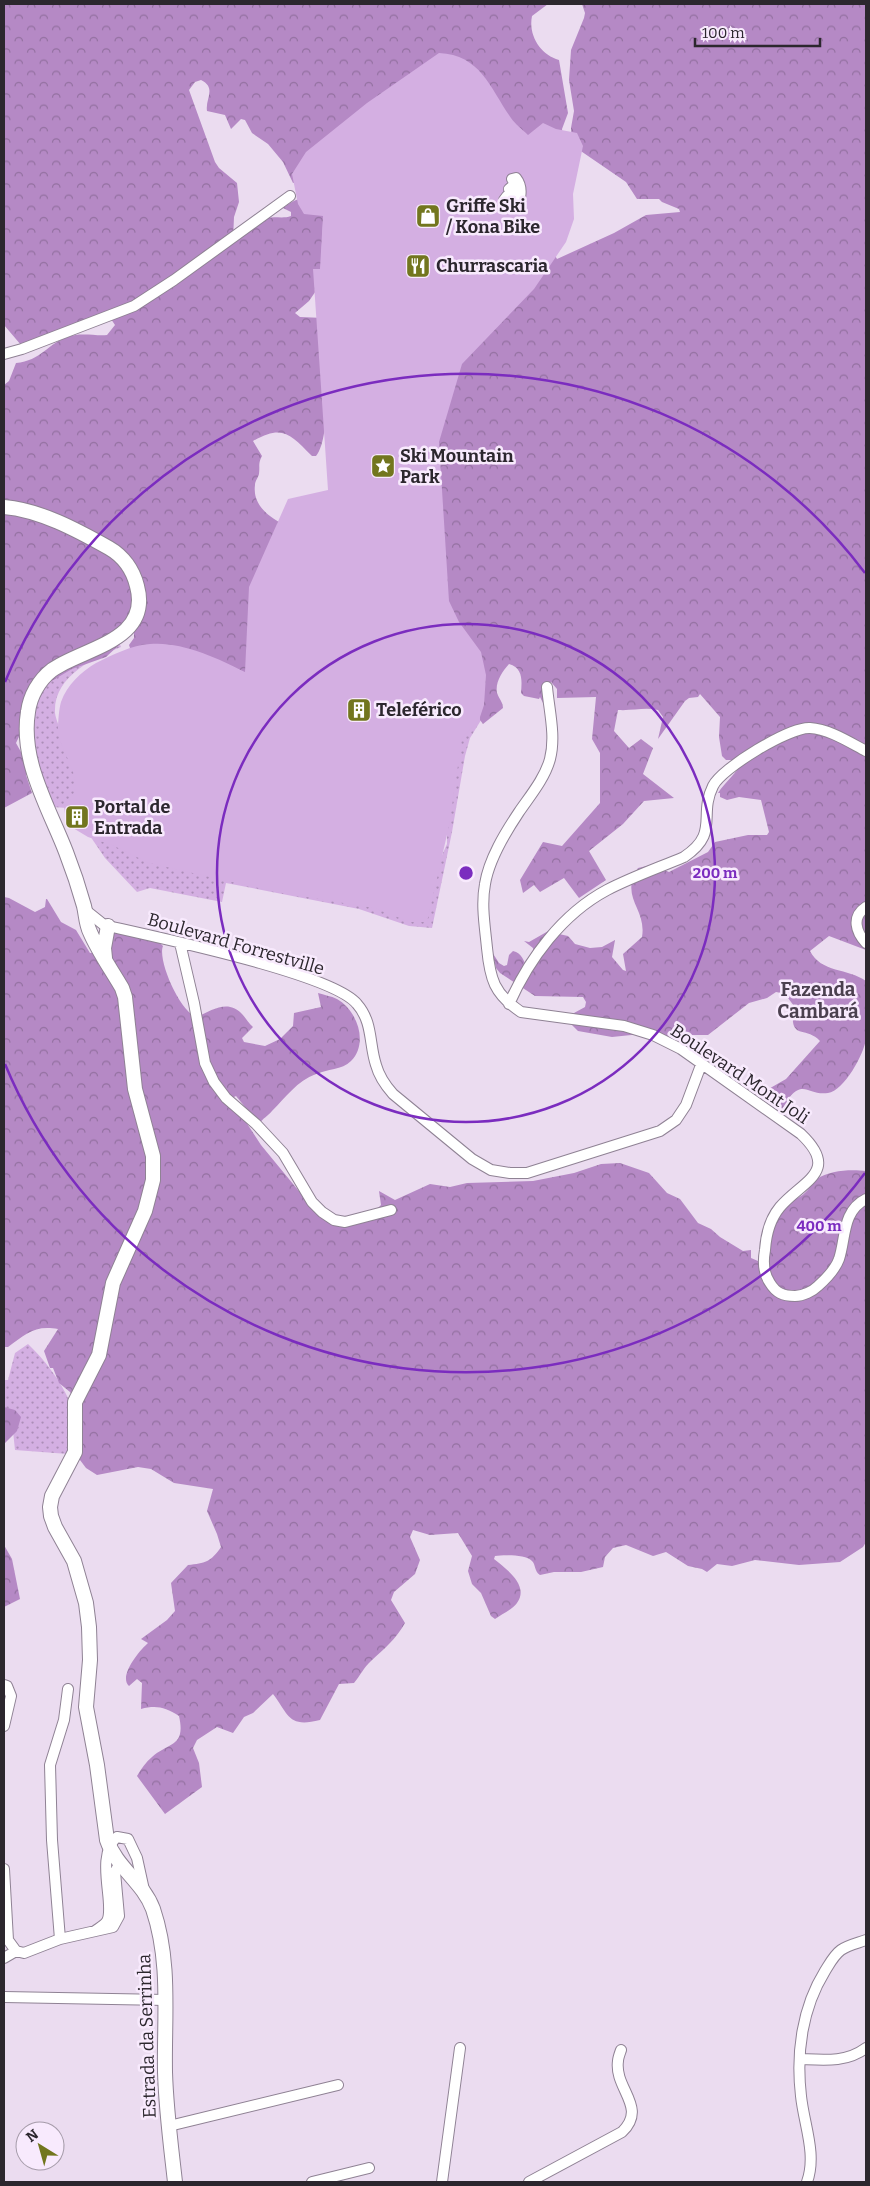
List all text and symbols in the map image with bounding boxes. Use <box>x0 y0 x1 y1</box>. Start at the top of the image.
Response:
scale bar <box>695 15 820 47</box>
text: 100 m <box>702 24 745 42</box>
place label: Griffe Ski / Kona Bike <box>445 195 540 238</box>
shop icon: Griffe Ski / Kona Bike <box>415 203 441 229</box>
restaurant icon: Churrascaria <box>405 253 431 279</box>
place label: Churrascaria <box>436 255 548 277</box>
place label: Ski Mountain Park <box>400 445 514 488</box>
place icon: Ski Mountain Park <box>370 453 396 479</box>
building icon: Teleférico <box>346 697 372 723</box>
place label: Teleférico <box>376 699 462 721</box>
place label: Portal de Entrada <box>94 796 170 839</box>
building icon: Portal de Entrada <box>64 804 90 830</box>
centre of rings <box>457 864 475 882</box>
text: 200 m <box>693 864 738 882</box>
street label: Boulevard Forrestville <box>145 908 327 980</box>
district label: Fazenda Cambará <box>777 978 859 1023</box>
street label: Boulevard Mont Joli <box>666 1019 814 1129</box>
text: 400 m <box>796 1217 842 1235</box>
street label: Estrada da Serrinha <box>133 1953 161 2119</box>
north arrow <box>15 2121 65 2171</box>
text: N <box>23 2126 42 2146</box>

